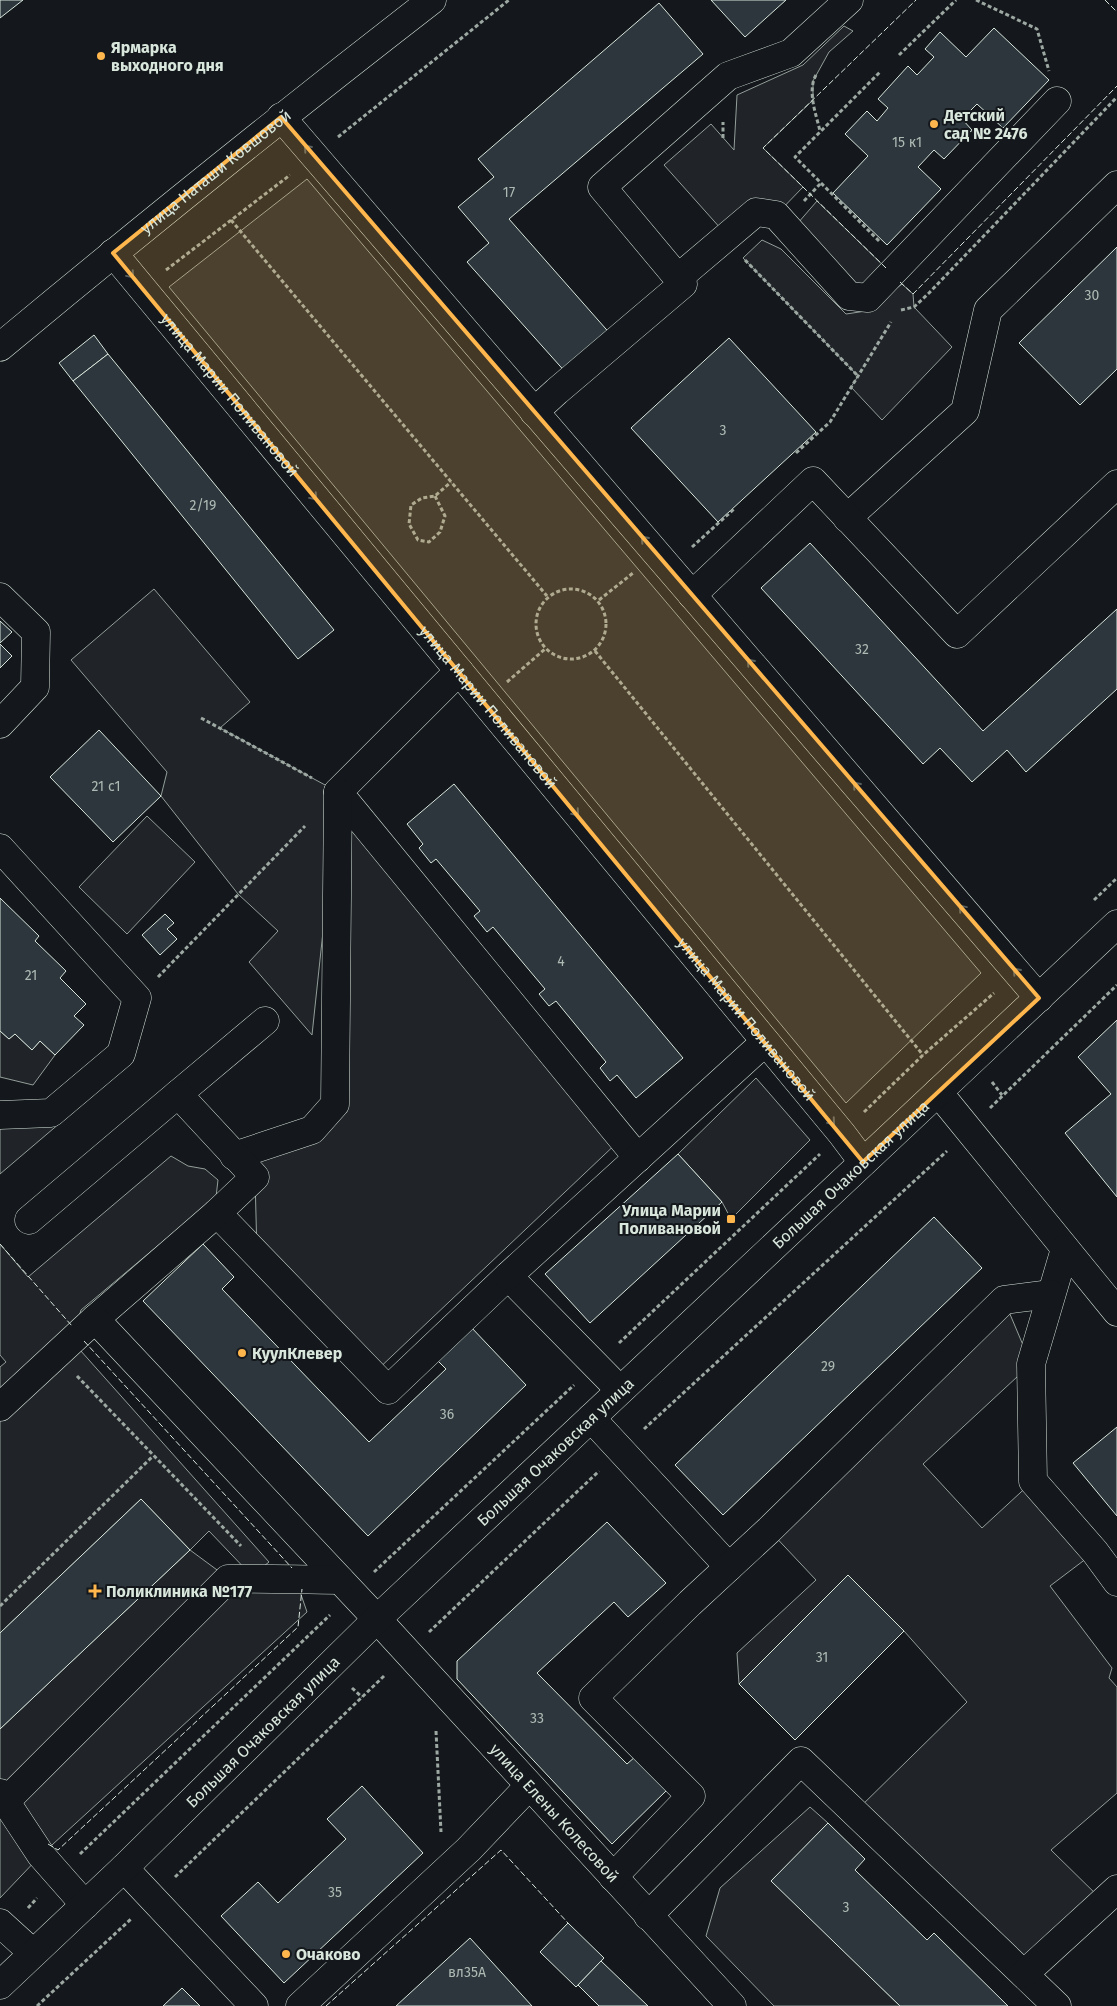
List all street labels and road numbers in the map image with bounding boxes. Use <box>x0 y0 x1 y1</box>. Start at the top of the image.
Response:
street label: улица Наташи Ковшовой <box>137 105 295 238</box>
street label: улица Марии Поливановой <box>157 310 303 481</box>
street label: улица Марии Поливановой <box>415 622 561 793</box>
street label: улица Марии Поливановой <box>673 934 819 1105</box>
street label: Большая Очаковская улица <box>769 1097 933 1253</box>
street label: Большая Очаковская улица <box>473 1374 638 1530</box>
street label: Большая Очаковская улица <box>182 1652 344 1812</box>
street label: улица Елены Колесовой <box>486 1740 623 1886</box>

